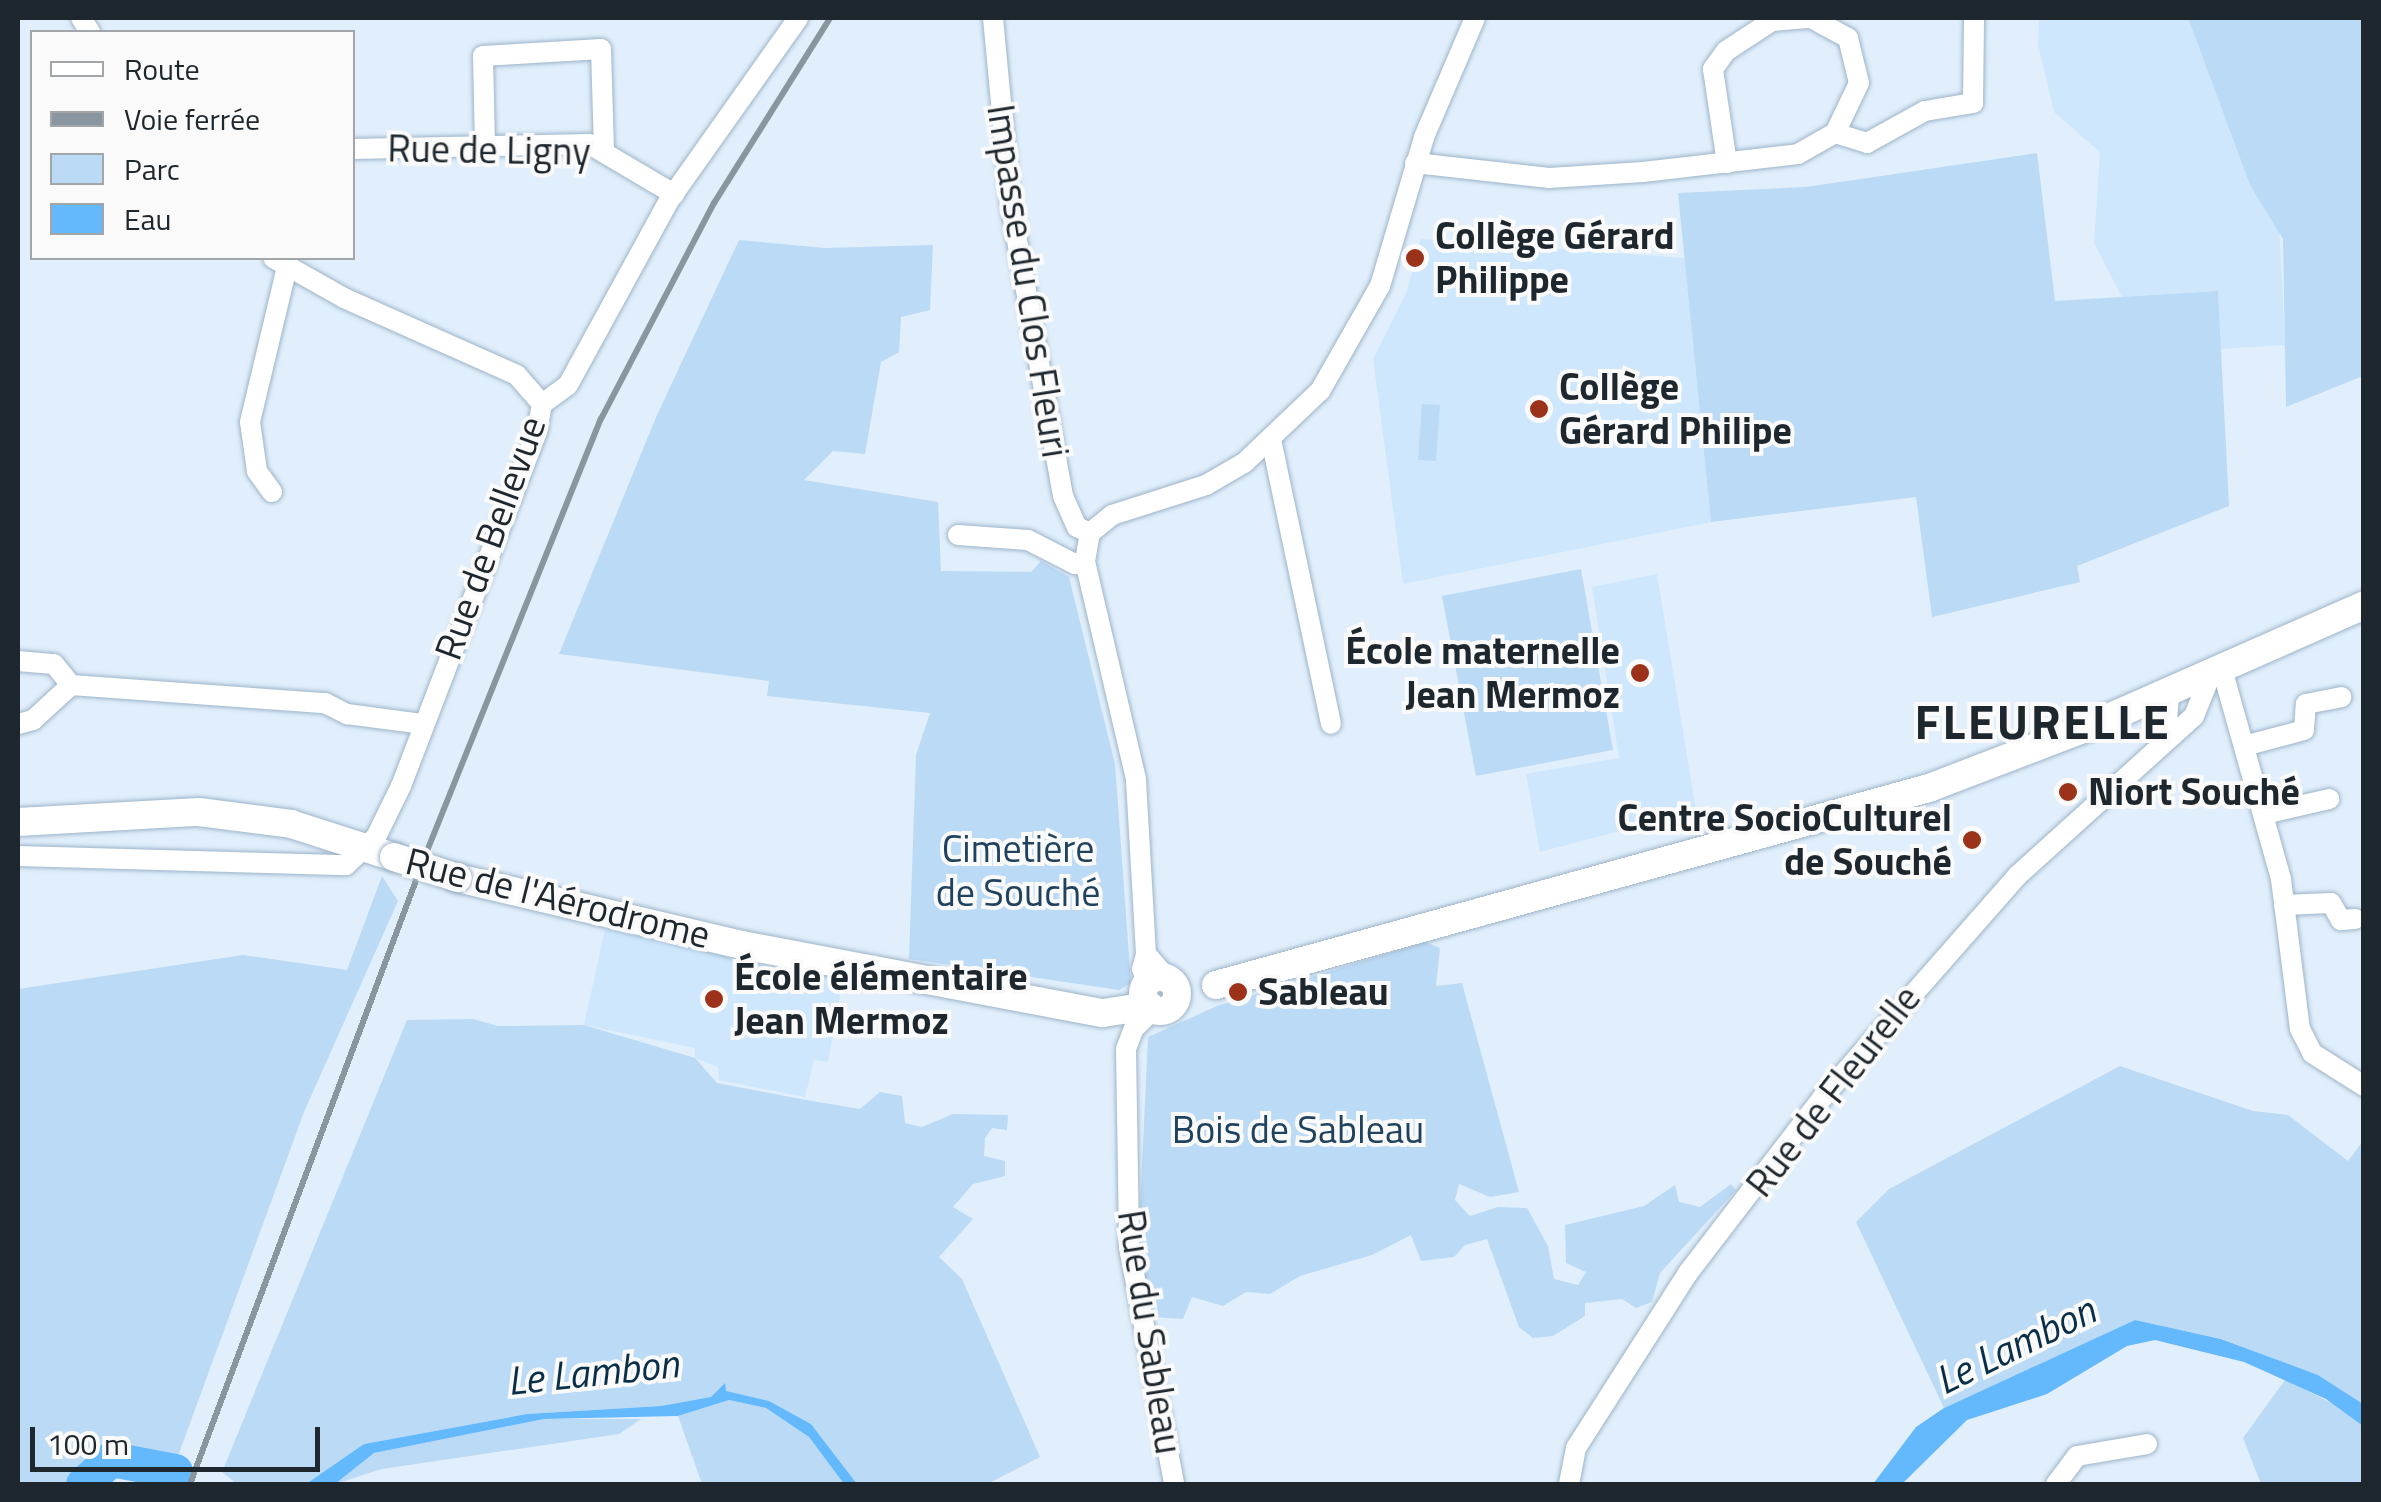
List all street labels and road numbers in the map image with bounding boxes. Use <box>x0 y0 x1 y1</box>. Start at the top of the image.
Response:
street label: Impasse du Clos Fleuri <box>978 101 1078 461</box>
street label: Rue de Ligny <box>387 125 591 175</box>
street label: Rue de Bellevue <box>425 410 555 666</box>
street label: Rue de l'Aérodrome <box>401 838 715 958</box>
street label: Rue de Fleurelle <box>1736 976 1930 1206</box>
street label: Rue du Sableau <box>1108 1207 1192 1457</box>

